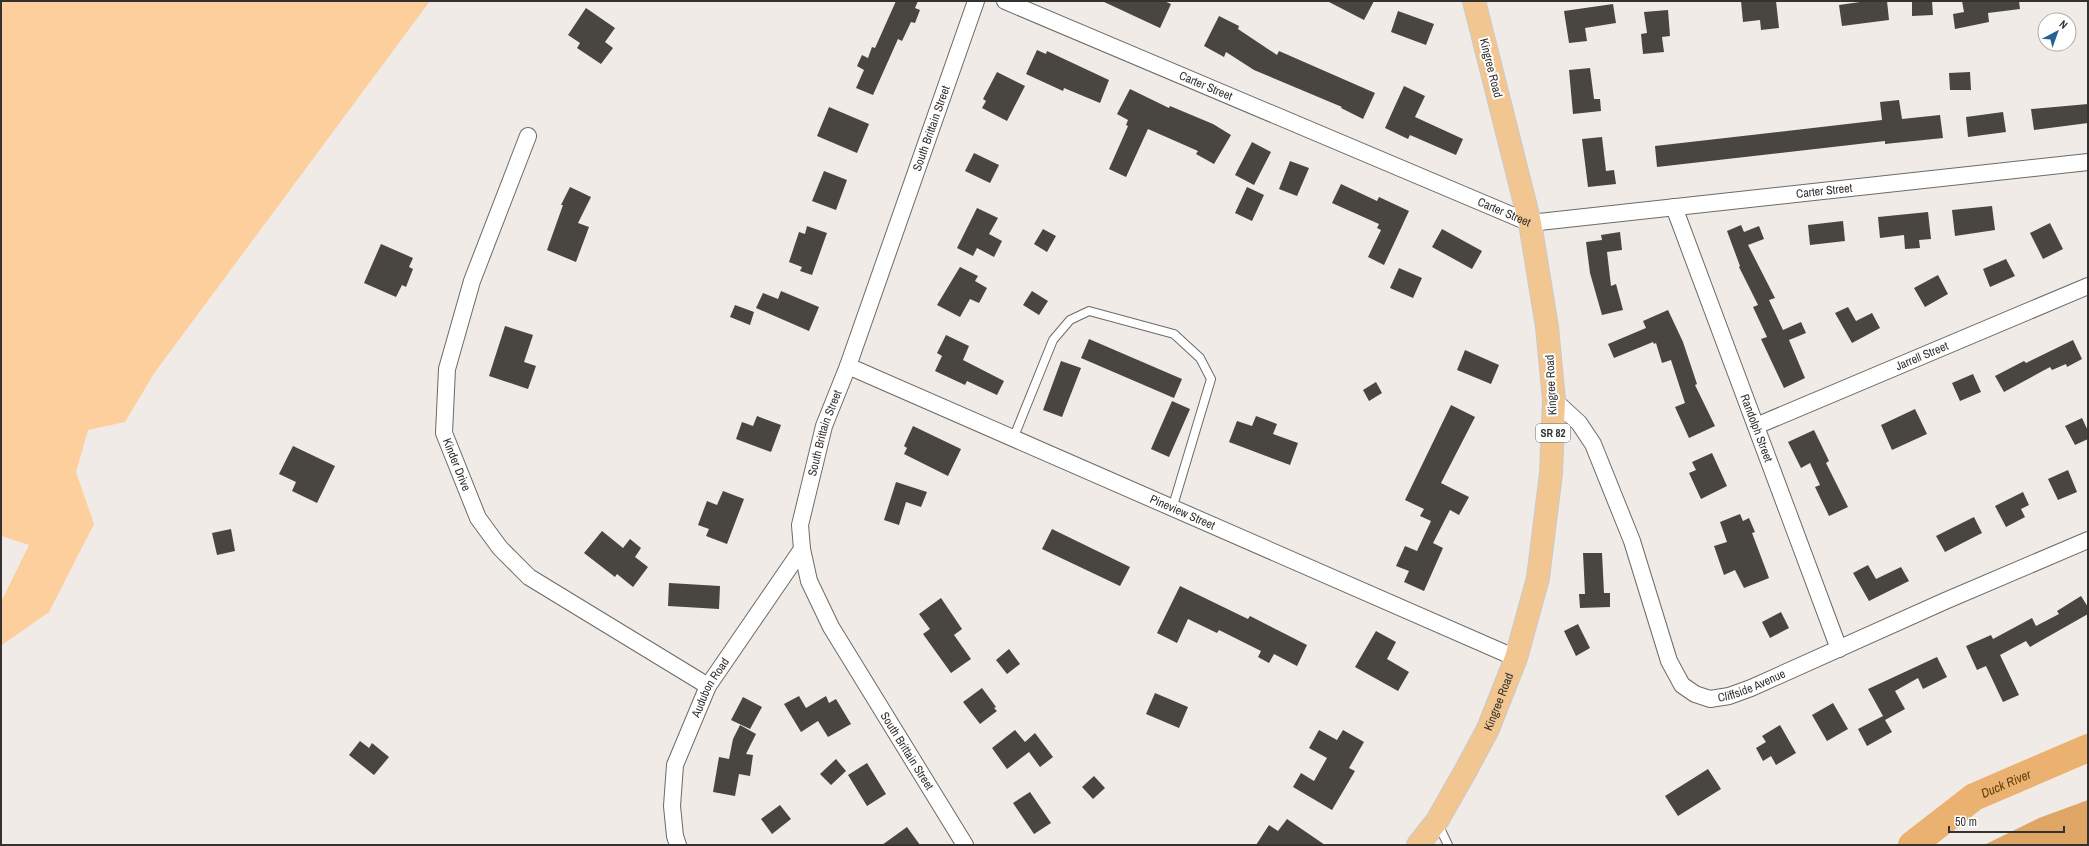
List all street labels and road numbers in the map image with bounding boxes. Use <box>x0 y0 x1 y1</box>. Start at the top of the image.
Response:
street label: Kingree Road <box>1476 37 1506 99</box>
street label: Carter Street <box>1177 68 1235 104</box>
street label: South Brittain Street <box>909 83 954 173</box>
street label: Carter Street <box>1795 180 1853 202</box>
street label: Carter Street <box>1475 194 1534 231</box>
street label: Jarrell Street <box>1893 338 1951 374</box>
street label: Kingree Road <box>1541 354 1561 416</box>
street label: South Brittain Street <box>804 387 846 478</box>
street label: Randolph Street <box>1737 392 1777 465</box>
road number: SR 82 <box>1536 424 1570 442</box>
street label: Kinder Drive <box>439 436 474 493</box>
street label: Pineview Street <box>1147 491 1218 534</box>
street label: Audubon Road <box>687 655 733 721</box>
street label: Cliffside Avenue <box>1717 666 1788 706</box>
street label: Kingree Road <box>1480 671 1517 733</box>
street label: South Brittain Street <box>877 709 938 793</box>

